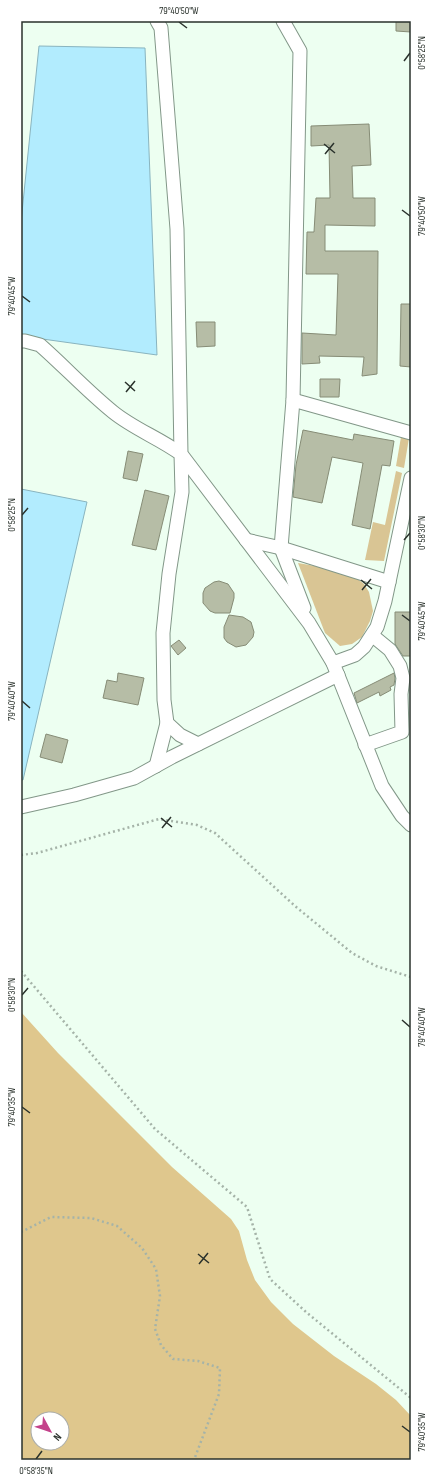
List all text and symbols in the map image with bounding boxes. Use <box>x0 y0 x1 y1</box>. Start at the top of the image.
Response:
text: 79°40'50"W <box>159 5 199 17</box>
text: 0°58'25"N <box>416 36 428 70</box>
text: 79°40'50"W <box>416 196 428 236</box>
text: 79°40'45"W <box>6 276 18 316</box>
text: 0°58'25"N <box>6 498 18 532</box>
text: 0°58'30"N <box>416 516 428 550</box>
text: 79°40'45"W <box>416 601 428 641</box>
text: 79°40'40"W <box>6 681 18 721</box>
text: 0°58'30"N <box>6 978 18 1012</box>
text: 79°40'40"W <box>416 1007 428 1047</box>
text: 79°40'35"W <box>6 1087 18 1127</box>
north arrow <box>30 1411 70 1451</box>
text: 79°40'35"W <box>416 1412 428 1452</box>
text: N <box>50 1431 64 1444</box>
text: 0°58'35"N <box>19 1465 53 1477</box>

